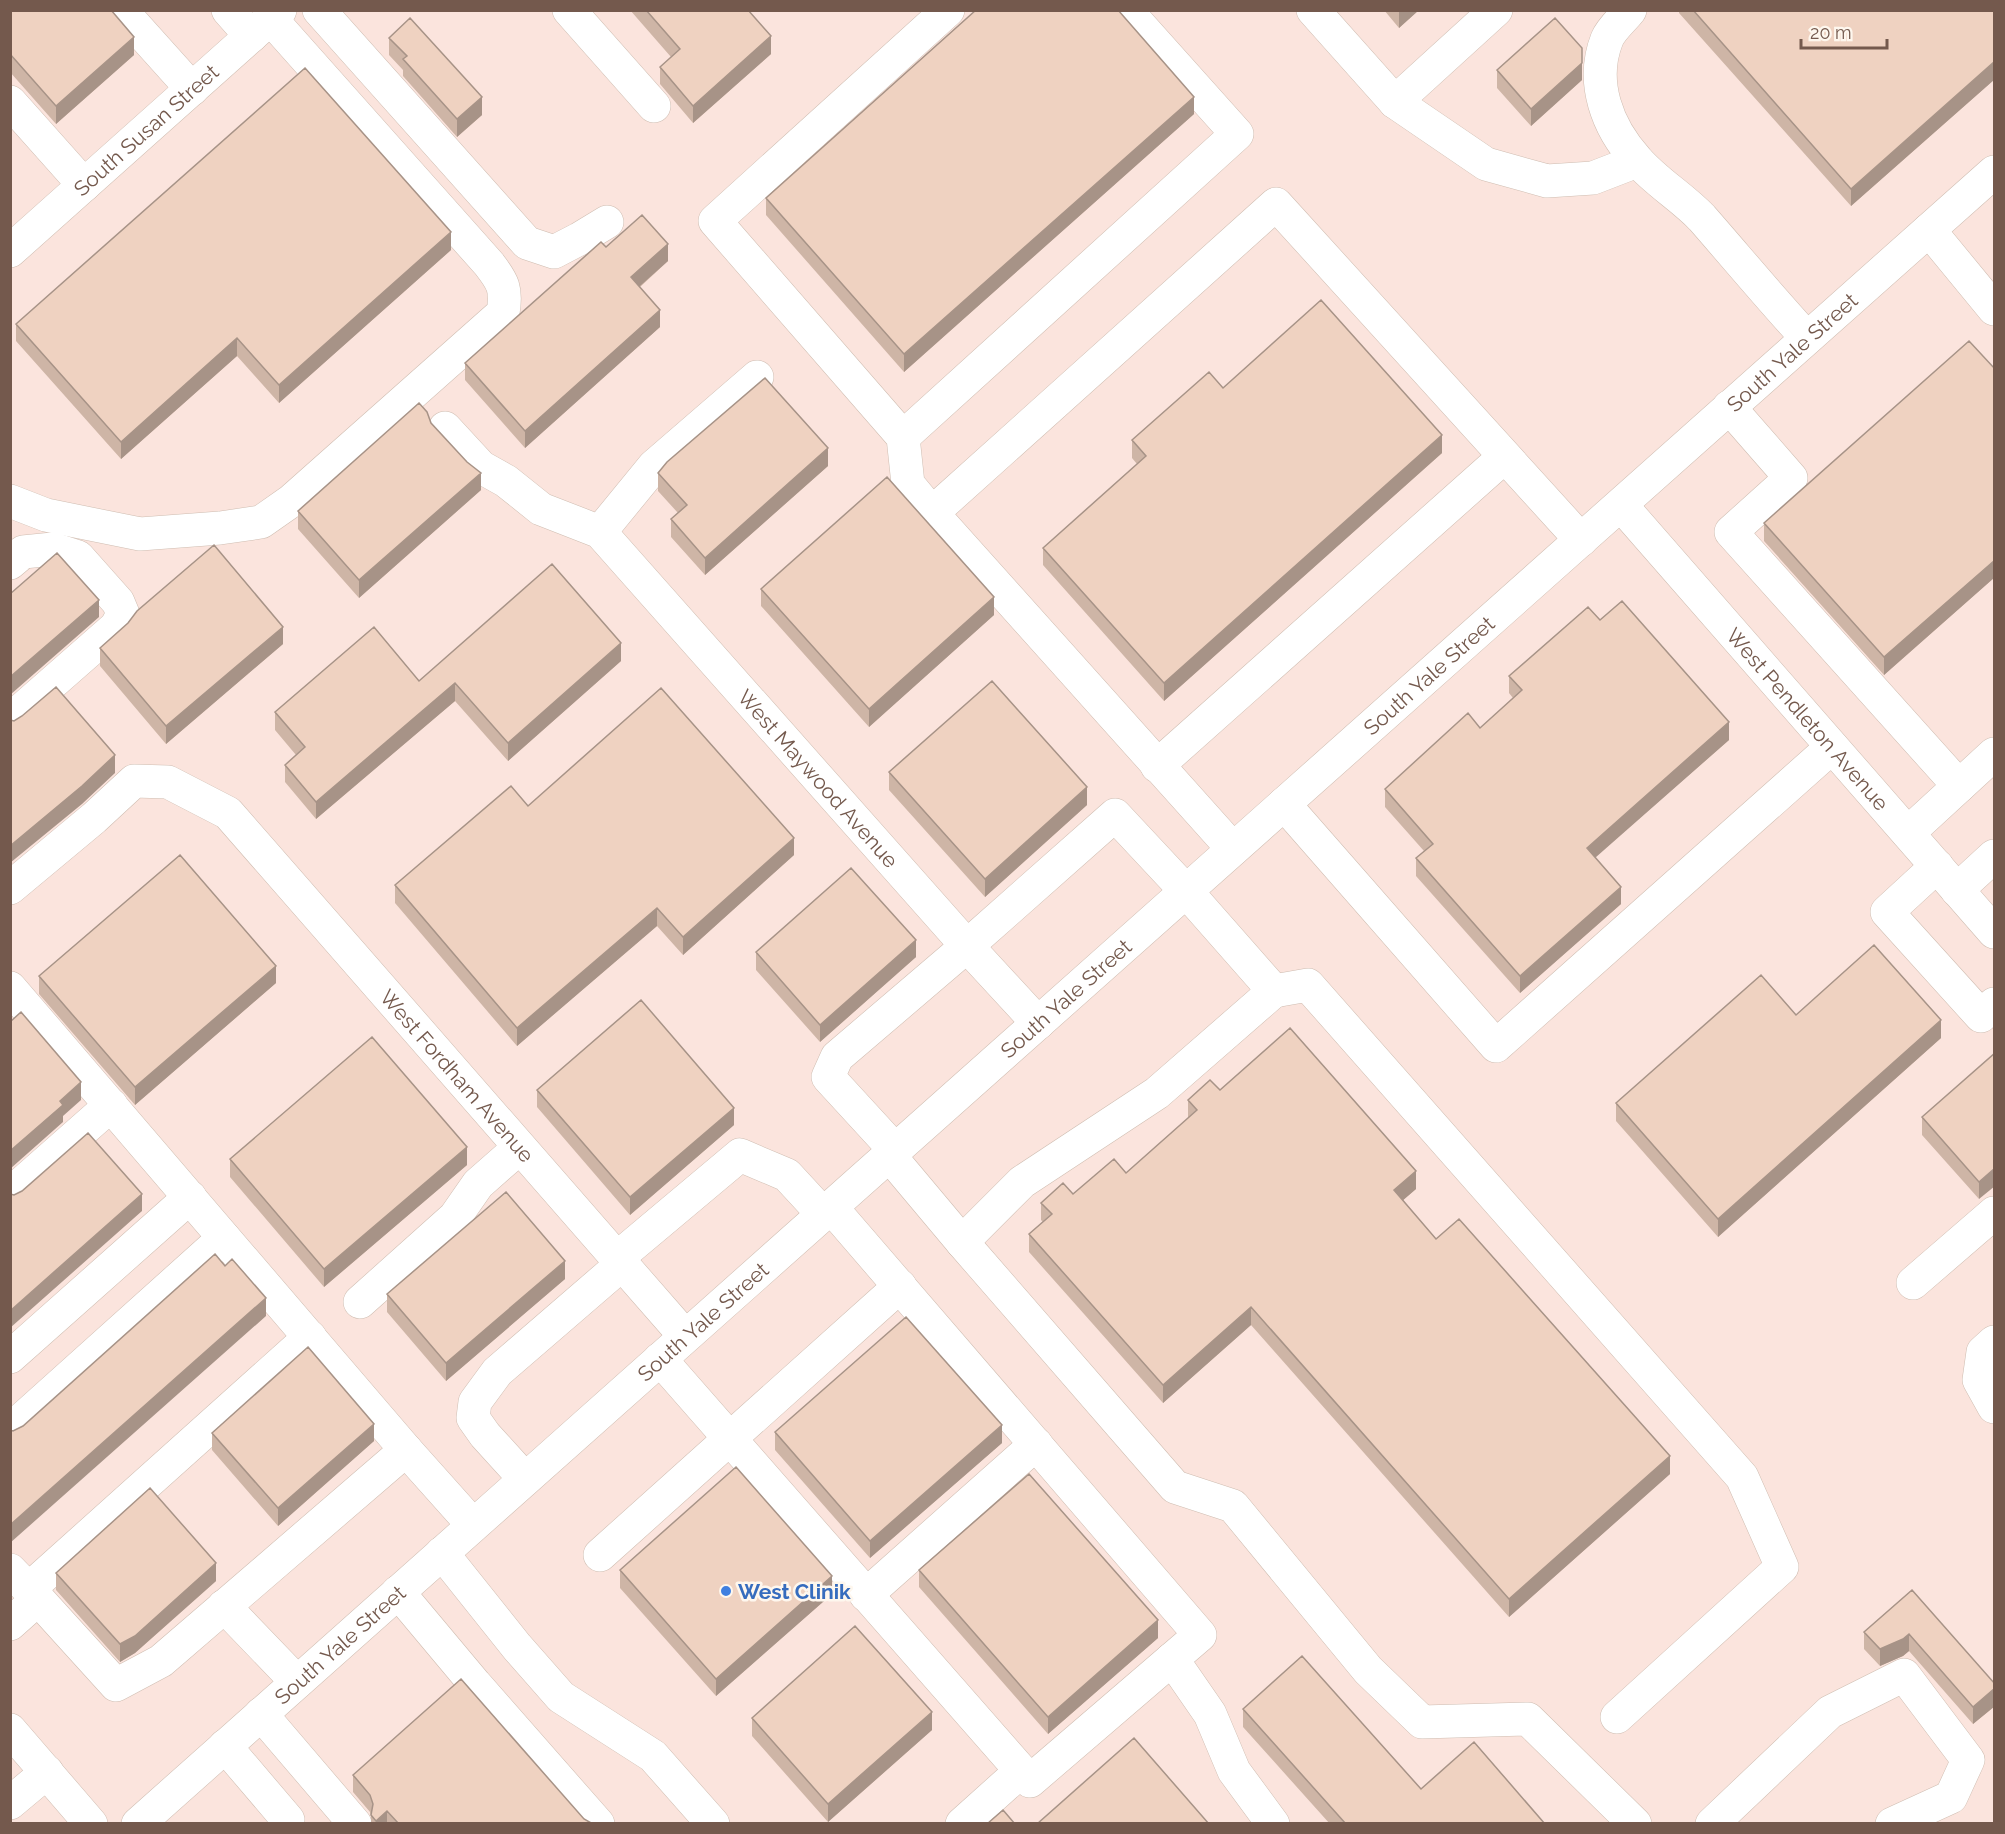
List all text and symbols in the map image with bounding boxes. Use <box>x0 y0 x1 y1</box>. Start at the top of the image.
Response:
scale bar <box>1801 12 1886 50</box>
text: 20 m <box>1810 22 1852 43</box>
street label: South Susan Street <box>68 59 223 201</box>
street label: South Yale Street <box>1721 287 1862 417</box>
street label: South Yale Street <box>1358 610 1499 740</box>
street label: West Pendleton Avenue <box>1721 623 1894 815</box>
street label: West Maywood Avenue <box>733 684 904 872</box>
street label: South Yale Street <box>995 934 1136 1063</box>
street label: West Fordham Avenue <box>375 984 540 1167</box>
street label: South Yale Street <box>632 1257 773 1386</box>
place label: West Clinik <box>738 1579 851 1604</box>
street label: South Yale Street <box>269 1580 410 1709</box>
marker: West Clinik <box>719 1584 733 1598</box>

